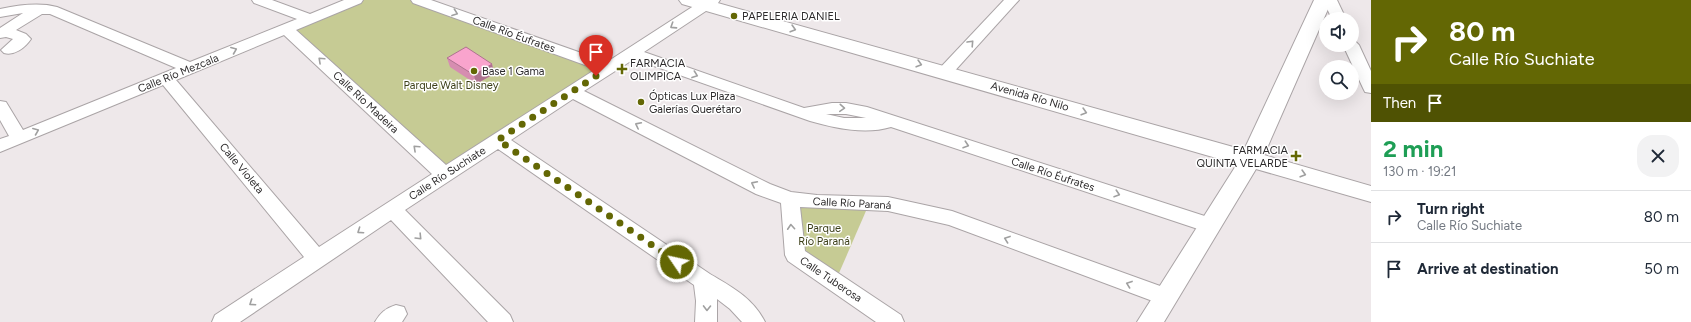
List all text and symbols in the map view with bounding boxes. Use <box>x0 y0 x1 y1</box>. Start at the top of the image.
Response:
one-way arrow <box>452 8 459 17</box>
place label: PAPELERIA DANIEL <box>742 10 840 23</box>
marker: PAPELERIA DANIEL <box>729 11 739 21</box>
map controls <box>1319 12 1359 100</box>
button: sound <box>1319 12 1359 52</box>
street label: Calle Río Éufrates <box>471 13 557 55</box>
text: 80 m <box>1449 14 1515 48</box>
icon: right <box>1383 16 1435 68</box>
one-way arrow <box>670 21 677 29</box>
one-way arrow <box>790 24 797 33</box>
pin <box>579 35 613 76</box>
one-way arrow <box>967 40 974 48</box>
icon: arrive <box>585 41 607 63</box>
one-way arrow <box>230 47 238 55</box>
text: Calle Río Suchiate <box>1449 48 1595 70</box>
street label: Calle Río Mezcala <box>136 51 220 96</box>
place label: FARMACIA OLIMPICA <box>630 57 686 83</box>
one-way arrow <box>318 58 326 65</box>
one-way arrow <box>915 60 922 68</box>
button: search <box>1319 60 1359 100</box>
marker: FARMACIA OLIMPICA <box>617 64 627 74</box>
place label: Base 1 Gama <box>482 65 544 78</box>
marker: Base 1 Gama <box>469 66 479 76</box>
street label: Calle Río Madeira <box>330 69 401 136</box>
one-way arrow <box>692 71 699 79</box>
park label: Parque Walt Disney <box>404 79 499 92</box>
street label: Avenida Río Nilo <box>989 79 1070 114</box>
place label: Ópticas Lux Plaza Galerías Querétaro <box>649 89 741 116</box>
icon: arrive <box>1424 92 1446 114</box>
text: Then <box>1383 94 1416 112</box>
marker: Ópticas Lux Plaza Galerías Querétaro <box>636 97 646 107</box>
one-way arrow <box>839 104 845 113</box>
one-way arrow <box>1081 107 1087 115</box>
one-way arrow <box>635 122 642 130</box>
one-way arrow <box>32 128 40 136</box>
text: 2 min <box>1383 134 1443 163</box>
button: close <box>1637 135 1679 177</box>
street label: Calle Violeta <box>217 140 266 196</box>
one-way arrow <box>963 141 970 149</box>
street label: Calle Río Suchiate <box>406 144 488 203</box>
place label: FARMACIA QUINTA VELARDE <box>1196 144 1289 170</box>
one-way arrow <box>414 146 421 153</box>
marker: FARMACIA QUINTA VELARDE <box>1291 151 1301 161</box>
street label: Calle Río Éufrates <box>1009 155 1096 194</box>
text: 130 m · 19:21 <box>1383 164 1456 179</box>
one-way arrow <box>1300 169 1307 178</box>
one-way arrow <box>751 181 758 189</box>
one-way arrow <box>1113 190 1120 198</box>
street label: Calle Río Paraná <box>812 195 892 212</box>
text: Turn right <box>1417 200 1485 218</box>
icon: right <box>1383 206 1405 228</box>
text: 80 m <box>1644 208 1679 226</box>
text: Calle Río Suchiate <box>1417 218 1522 233</box>
park label: Parque Río Paraná <box>798 222 850 248</box>
one-way arrow <box>787 224 796 230</box>
one-way arrow <box>357 226 364 234</box>
one-way arrow <box>415 232 422 240</box>
one-way arrow <box>1004 235 1011 243</box>
position arrow <box>656 241 698 283</box>
street label: Calle Tuberosa <box>797 254 864 305</box>
icon: arrive <box>1383 258 1405 280</box>
text: Arrive at destination <box>1417 260 1558 278</box>
text: 50 m <box>1644 260 1679 278</box>
one-way arrow <box>1126 280 1133 288</box>
one-way arrow <box>249 298 256 306</box>
one-way arrow <box>703 305 711 311</box>

